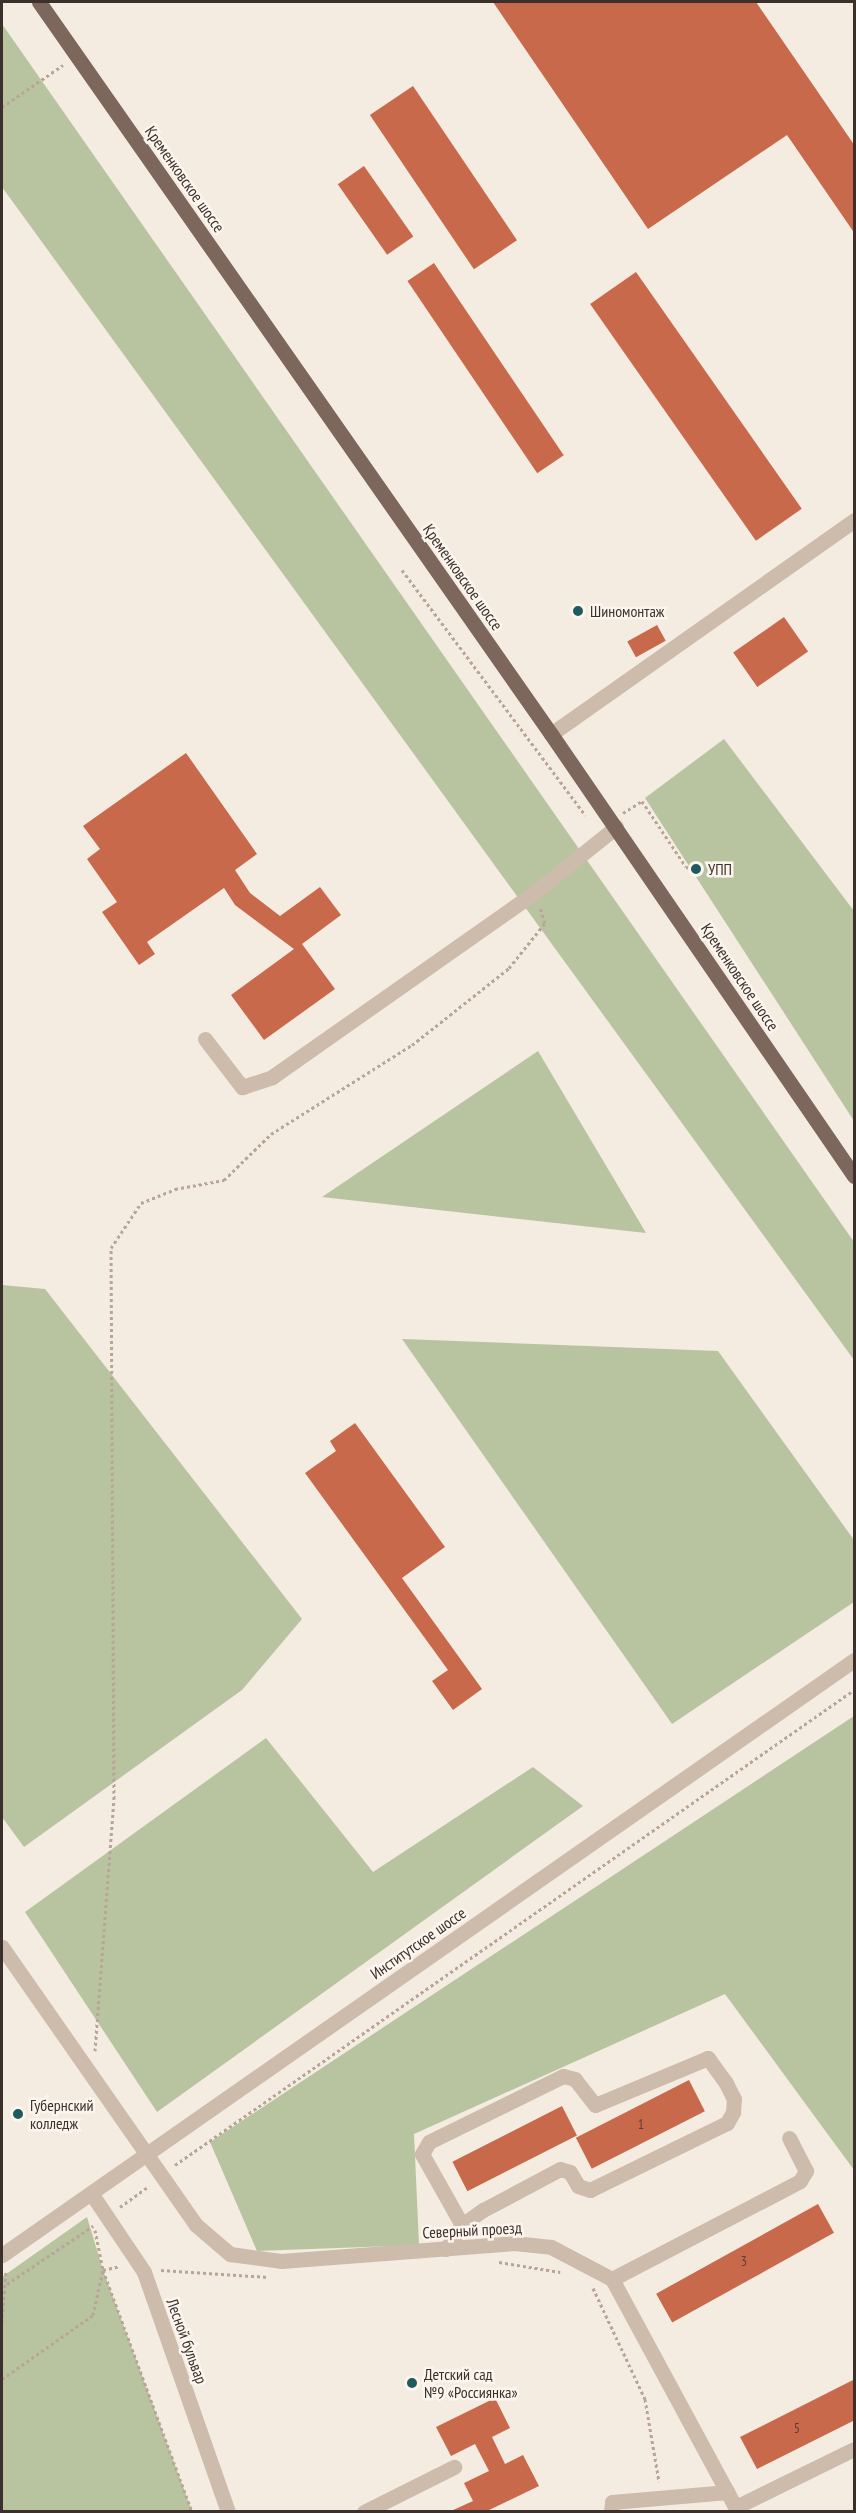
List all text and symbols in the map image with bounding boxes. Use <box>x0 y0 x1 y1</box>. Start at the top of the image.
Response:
street label: Кременковское шоссе <box>141 122 229 236</box>
street label: Кременковское шоссе <box>419 520 507 634</box>
place label: Шиномонтаж <box>590 601 664 621</box>
marker: Шиномонтаж <box>571 604 585 618</box>
place label: УПП <box>708 859 732 879</box>
marker: УПП <box>689 862 703 876</box>
street label: Кременковское шоссе <box>697 920 783 1034</box>
street label: Институтское шоссе <box>367 1903 469 1983</box>
place label: Губернский колледж <box>30 2095 94 2133</box>
marker: Губернский колледж <box>11 2107 25 2121</box>
house number: 1 <box>638 2116 644 2132</box>
street label: Северный проезд <box>422 2218 522 2242</box>
house number: 3 <box>741 2253 747 2269</box>
street label: Лесной бульвар <box>163 2296 211 2386</box>
place label: Детcкий сад №9 «Россиянка» <box>424 2364 518 2402</box>
marker: Детcкий сад №9 «Россиянка» <box>405 2376 419 2390</box>
house number: 5 <box>794 2420 800 2436</box>

